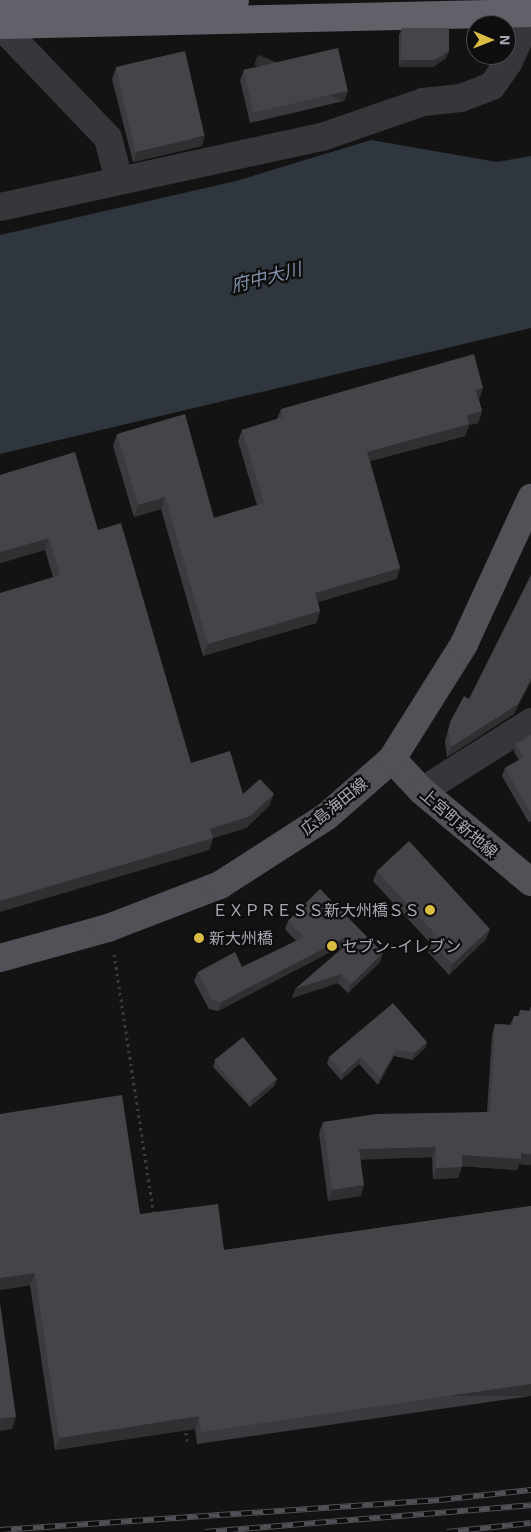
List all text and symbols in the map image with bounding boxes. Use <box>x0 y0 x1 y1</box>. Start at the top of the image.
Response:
north arrow <box>466 15 516 65</box>
text: N <box>497 35 514 45</box>
water label: 府中大川 <box>228 258 304 296</box>
street label: 広島海田線 <box>297 773 371 839</box>
street label: 上宮町新地線 <box>416 784 502 862</box>
place label: ＥＸＰＲＥＳＳ新大州橋ＳＳ <box>212 900 420 920</box>
marker: ＥＸＰＲＥＳＳ新大州橋ＳＳ <box>424 904 436 916</box>
place label: 新大州橋 <box>209 928 273 948</box>
marker: 新大州橋 <box>193 932 205 944</box>
place label: セブン-イレブン <box>342 936 461 956</box>
marker: セブン-イレブン <box>326 940 338 952</box>

